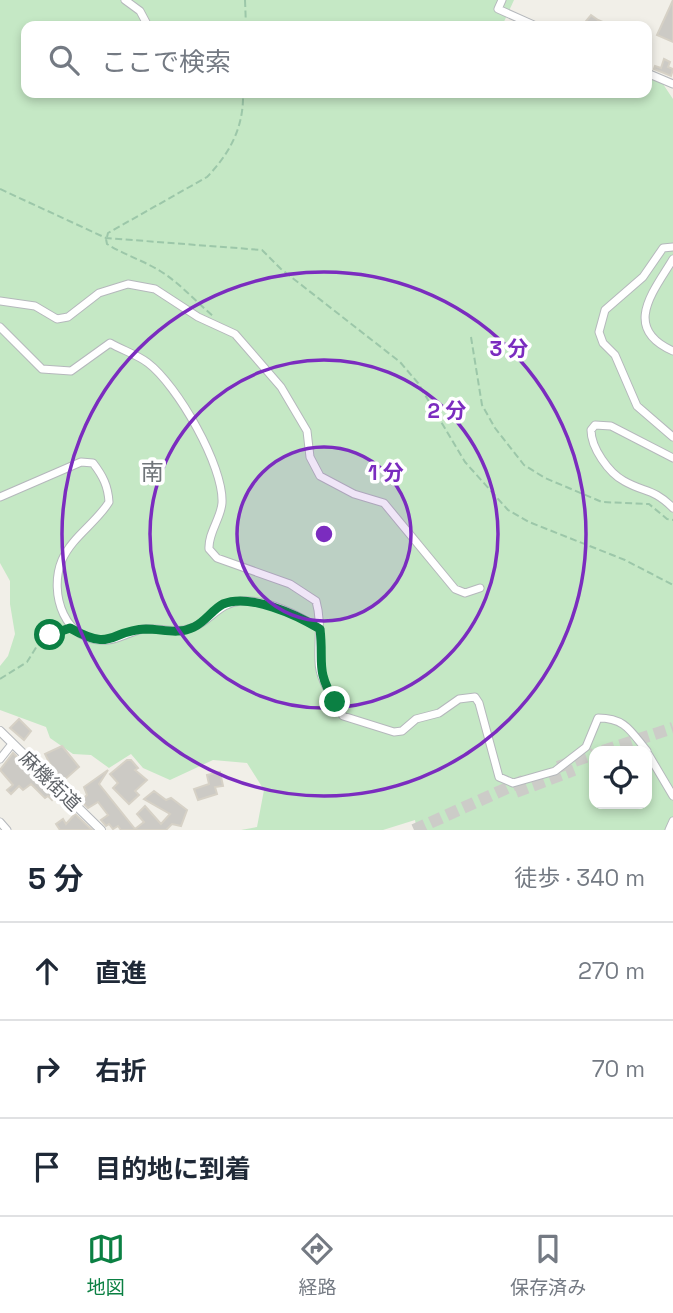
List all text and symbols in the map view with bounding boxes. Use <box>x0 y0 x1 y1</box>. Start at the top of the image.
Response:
search box <box>21 21 652 98</box>
icon: search <box>45 41 83 79</box>
text: ここで検索 <box>101 45 231 79</box>
text: 3 分 <box>489 335 529 362</box>
text: 2 分 <box>428 397 466 424</box>
district label: 南 <box>141 457 164 487</box>
text: 1 分 <box>368 459 404 486</box>
centre of rings <box>312 522 336 546</box>
route start <box>34 619 65 650</box>
route end <box>319 686 350 717</box>
street label: 麻機街道 <box>14 746 86 816</box>
map controls <box>589 746 652 809</box>
button: locate <box>589 746 652 809</box>
text: 5 分 <box>28 859 84 898</box>
text: 徒歩 · 340 m <box>514 863 645 893</box>
icon: ahead <box>28 952 66 990</box>
text: 直進 <box>95 956 147 990</box>
text: 270 m <box>578 956 645 986</box>
icon: right <box>28 1050 66 1088</box>
text: 右折 <box>95 1054 147 1088</box>
text: 70 m <box>592 1054 645 1084</box>
icon: arrive <box>28 1148 66 1186</box>
text: 目的地に到着 <box>95 1152 251 1186</box>
tab: 地図 <box>87 1230 125 1300</box>
tab: 経路 <box>298 1230 336 1300</box>
tab: 保存済み <box>510 1230 586 1300</box>

